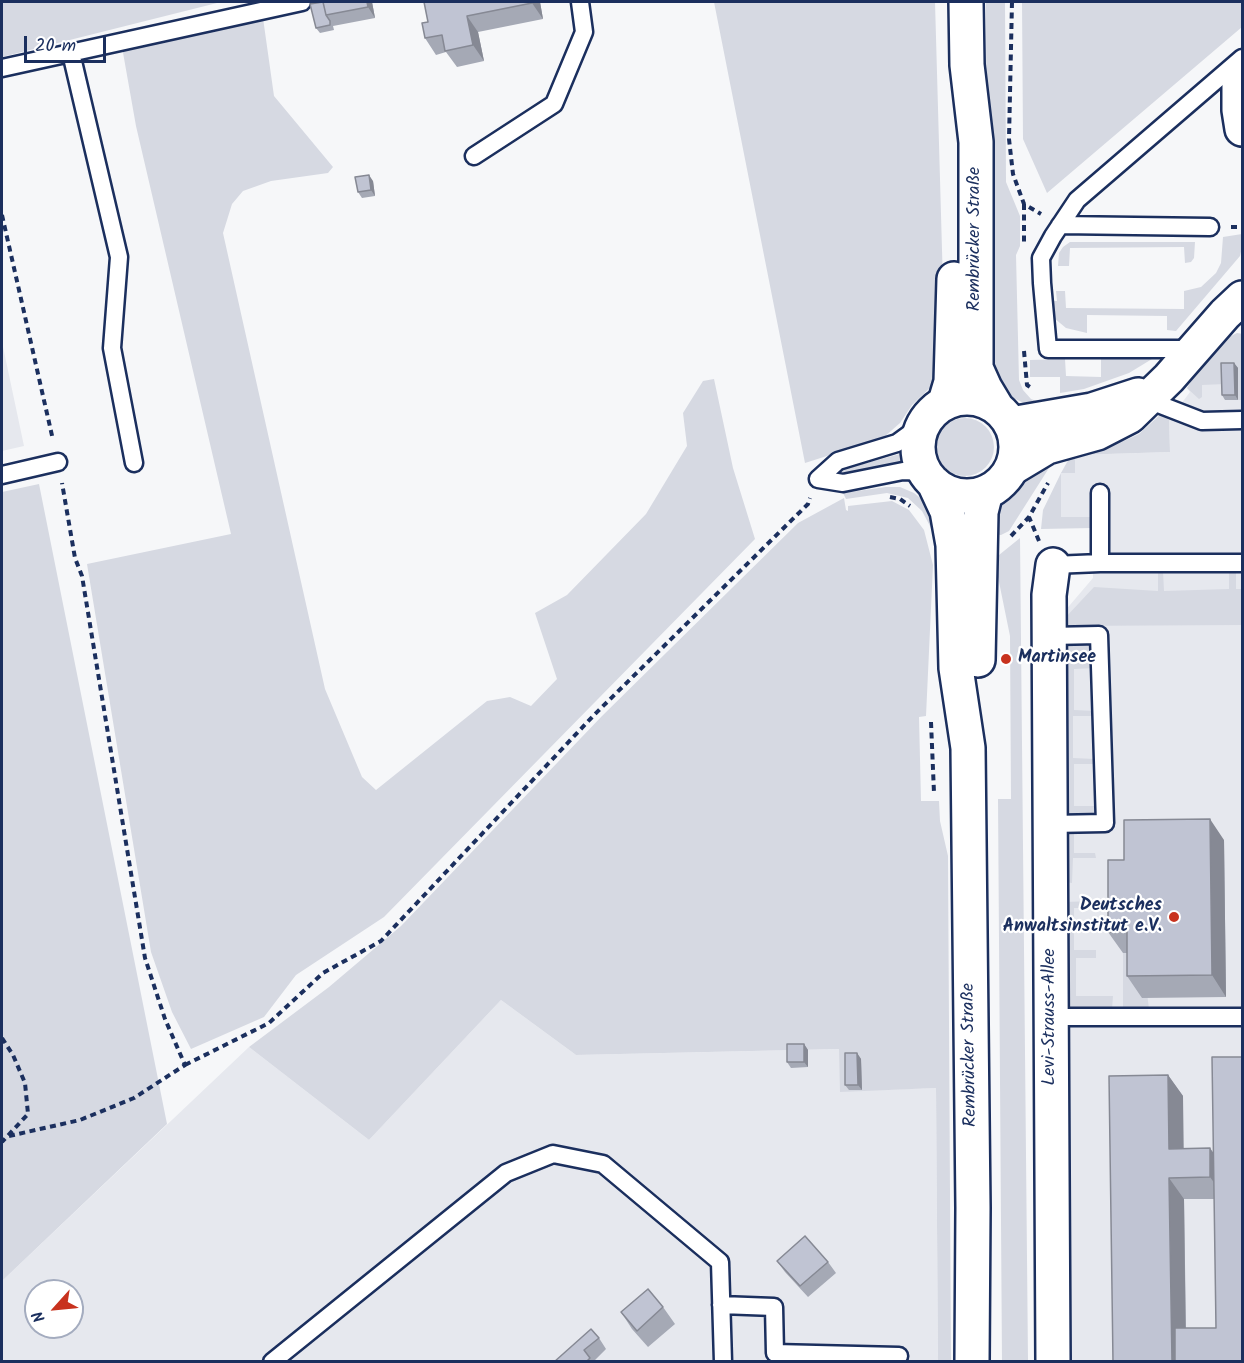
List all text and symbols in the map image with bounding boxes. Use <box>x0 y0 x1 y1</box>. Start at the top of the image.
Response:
scale bar <box>27 24 110 62</box>
text: 20 m <box>35 32 76 61</box>
street label: Rembrücker Straße <box>965 167 987 311</box>
place label: Martinsee <box>1018 648 1096 670</box>
marker: Martinsee <box>999 652 1013 666</box>
place label: Deutsches Anwaltsinstitut e.V. <box>1003 896 1162 938</box>
marker: Deutsches Anwaltsinstitut e.V. <box>1167 910 1181 924</box>
street label: Levi-Strauss-Allee <box>1040 948 1062 1086</box>
street label: Rembrücker Straße <box>959 983 983 1127</box>
north arrow <box>24 1279 84 1339</box>
text: N <box>26 1306 53 1327</box>

